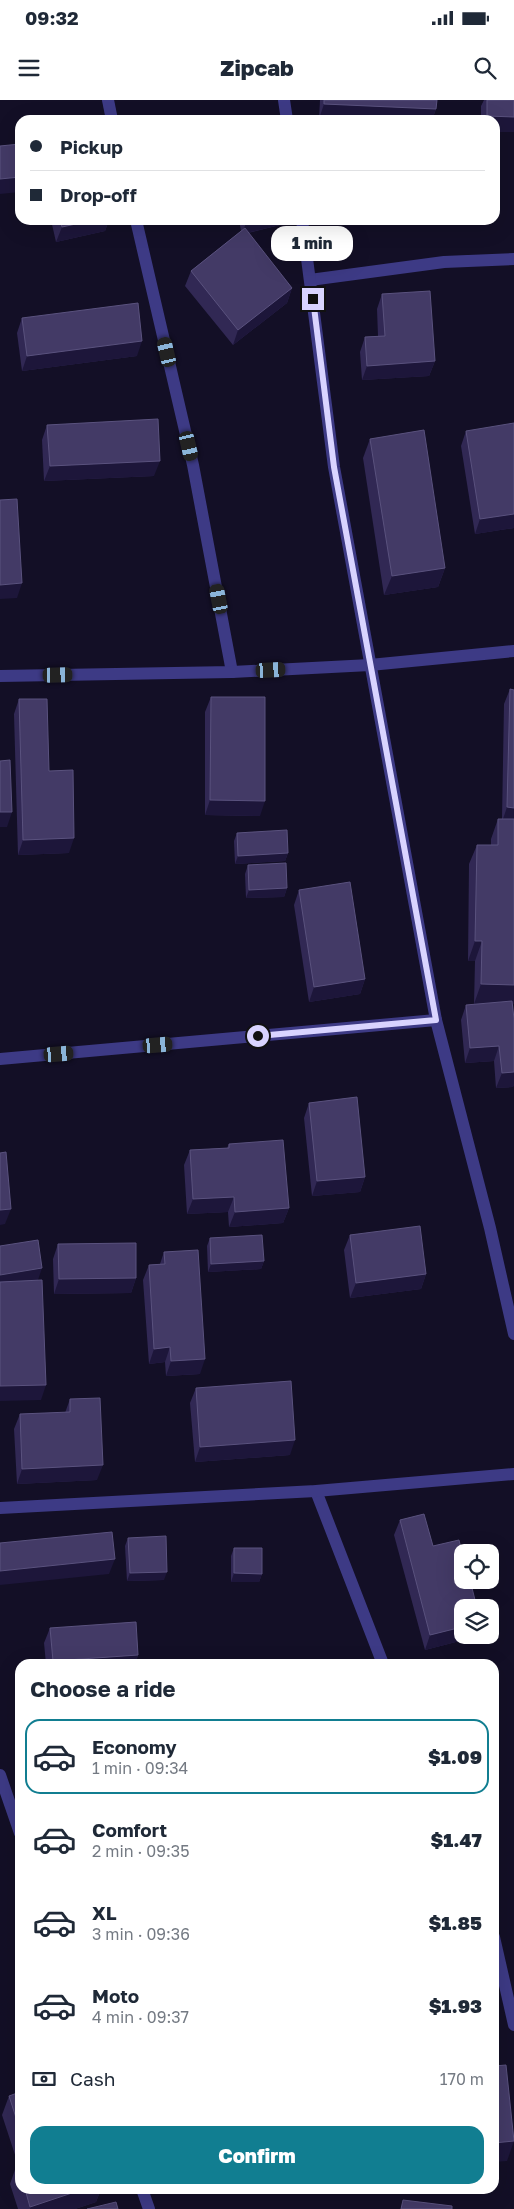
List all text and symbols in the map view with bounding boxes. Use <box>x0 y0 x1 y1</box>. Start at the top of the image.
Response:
text: 09:32 <box>25 6 79 29</box>
icon: menu <box>15 54 43 82</box>
text: Zipcab <box>220 54 294 81</box>
icon: search <box>471 54 499 82</box>
text: Pickup <box>60 135 123 158</box>
text: Drop-off <box>60 183 137 206</box>
callout: 1 min <box>272 226 354 262</box>
text: 1 min <box>292 233 332 253</box>
route end <box>302 288 324 310</box>
car <box>156 336 177 368</box>
car <box>178 430 199 462</box>
car <box>208 583 229 615</box>
car <box>255 662 286 678</box>
car <box>42 667 73 683</box>
route start <box>247 1025 269 1047</box>
car <box>142 1036 173 1054</box>
car <box>43 1045 74 1063</box>
map controls <box>454 1544 499 1644</box>
button: locate <box>454 1544 499 1589</box>
button: layers <box>454 1599 499 1644</box>
text: Choose a ride <box>30 1675 176 1702</box>
icon: car <box>32 1734 77 1779</box>
text: Economy <box>92 1735 177 1758</box>
text: $1.09 <box>428 1745 482 1768</box>
text: 1 min · 09:34 <box>92 1758 188 1778</box>
icon: car <box>32 1817 77 1862</box>
text: Comfort <box>92 1818 167 1841</box>
text: $1.47 <box>431 1828 482 1851</box>
text: 2 min · 09:35 <box>92 1841 189 1861</box>
icon: car <box>32 1900 77 1945</box>
text: XL <box>92 1901 117 1924</box>
text: $1.85 <box>429 1911 482 1934</box>
text: 3 min · 09:36 <box>92 1924 190 1944</box>
icon: car <box>32 1983 77 2028</box>
text: Moto <box>92 1984 139 2007</box>
text: $1.93 <box>429 1994 482 2017</box>
text: 4 min · 09:37 <box>92 2007 189 2027</box>
icon: cash <box>30 2065 58 2093</box>
text: Cash <box>70 2067 115 2090</box>
text: 170 m <box>440 2069 484 2089</box>
button: Confirm <box>30 2126 484 2184</box>

